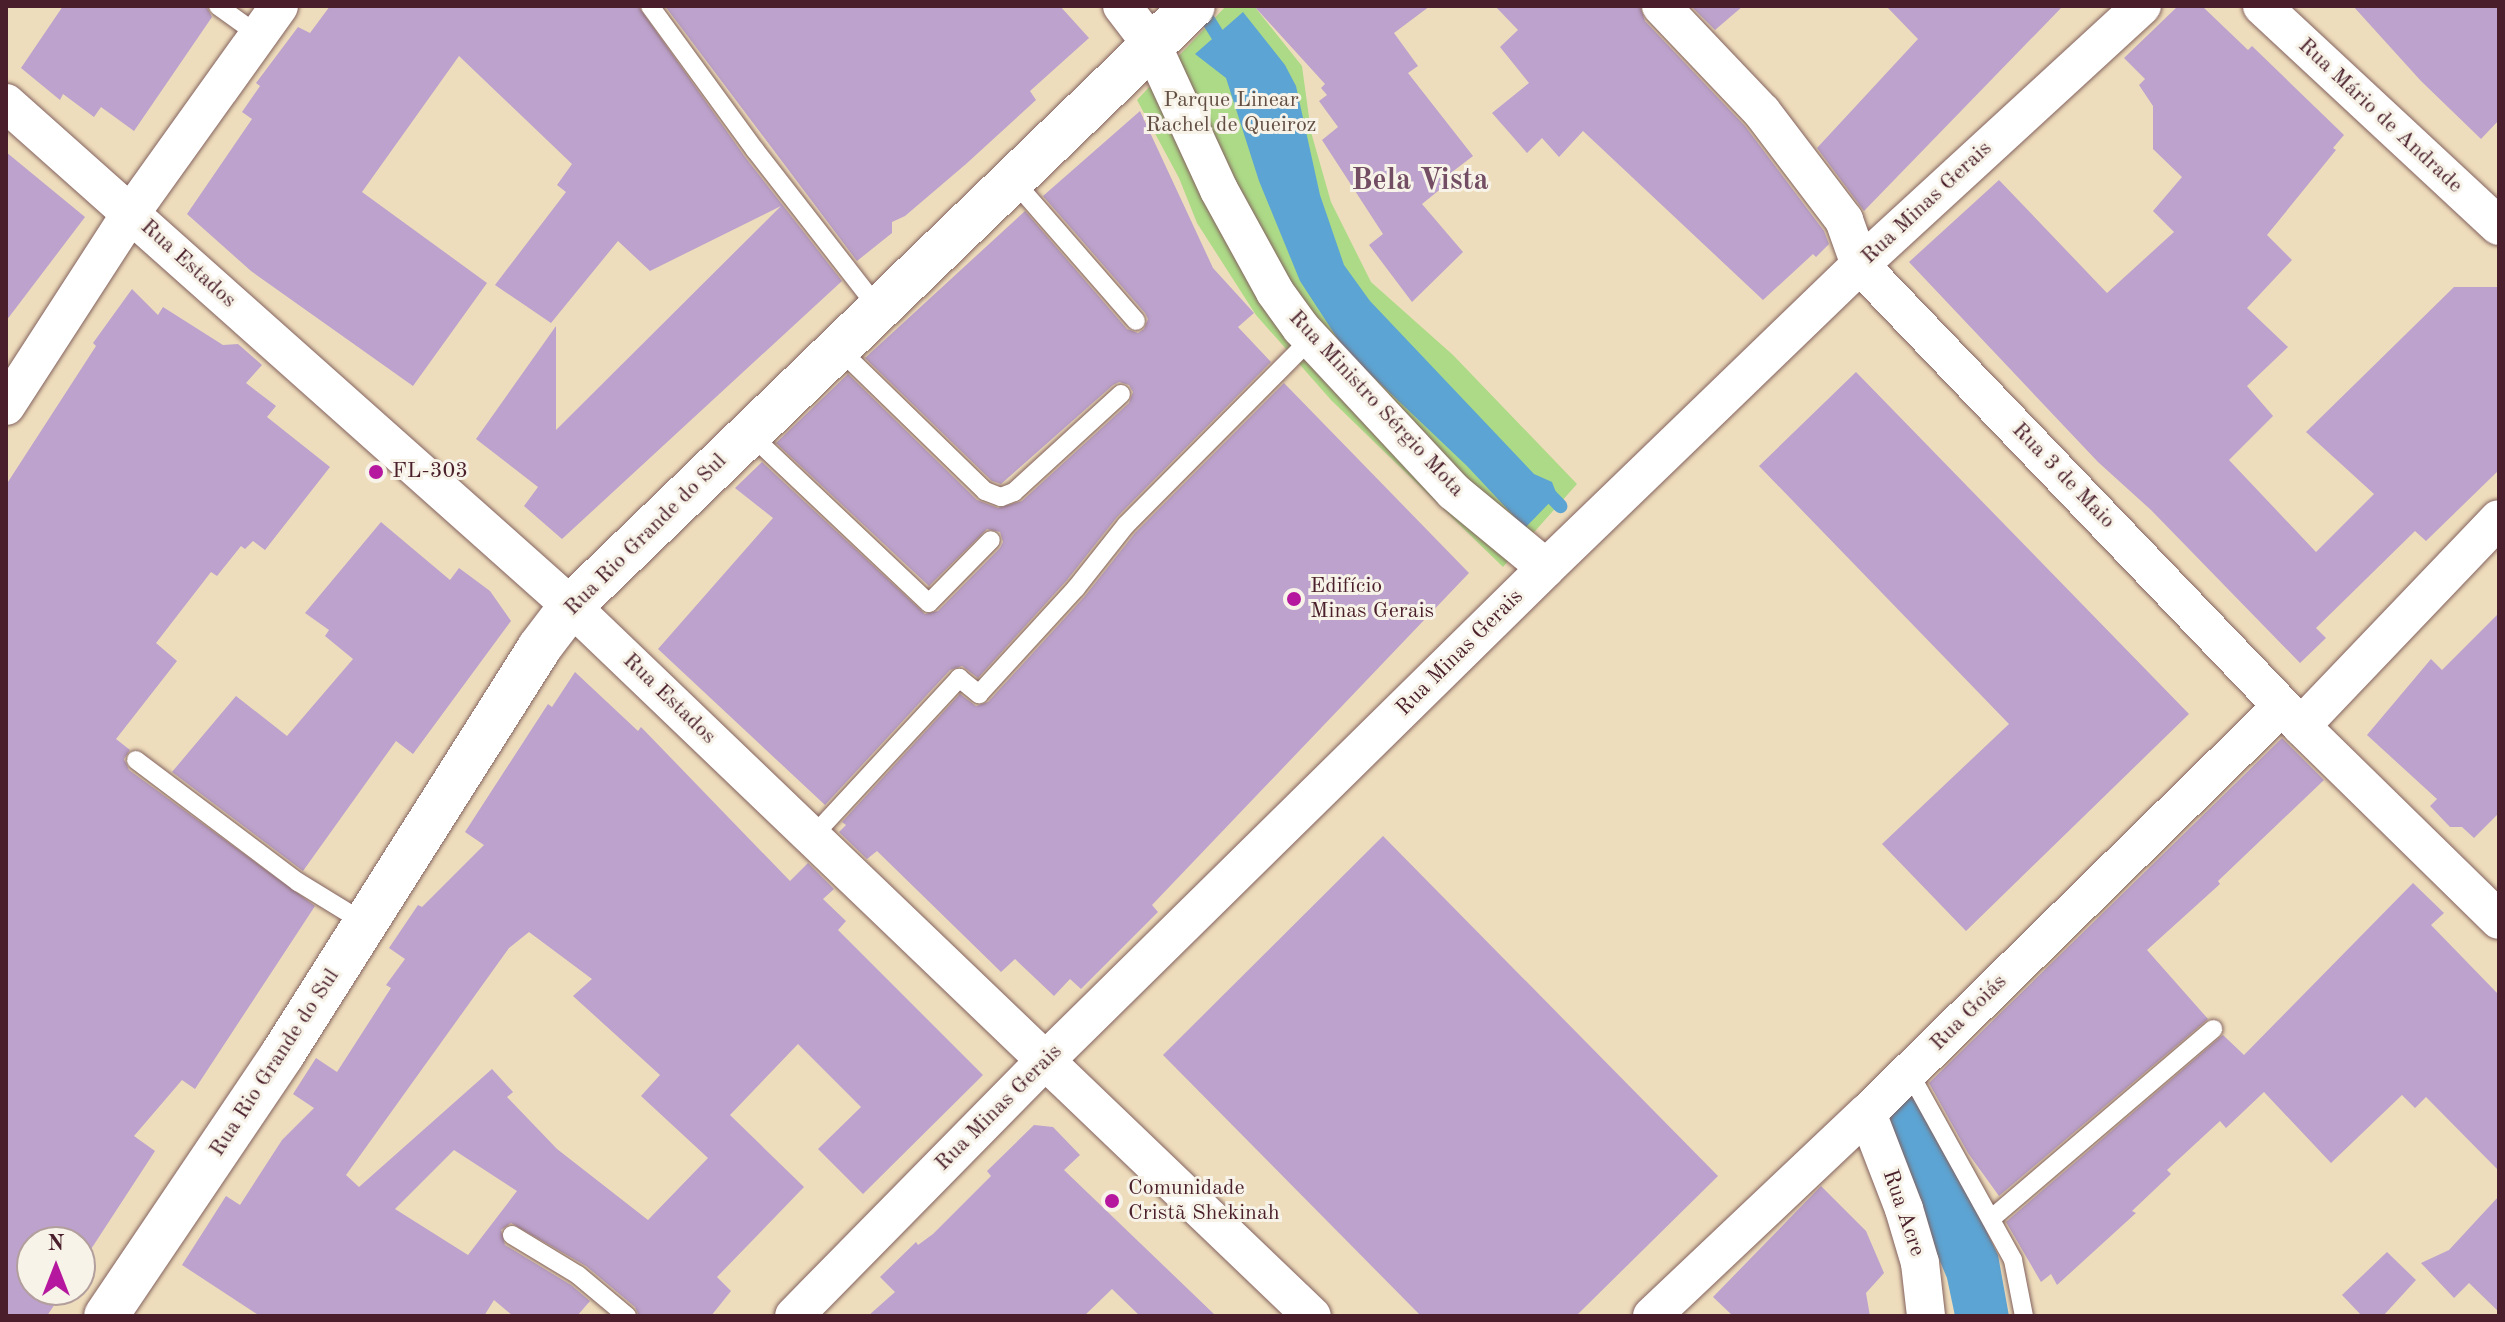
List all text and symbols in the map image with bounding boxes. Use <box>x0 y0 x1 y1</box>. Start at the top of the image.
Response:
street label: Rua Mário de Andrade <box>2292 33 2468 199</box>
park label: Parque Linear Rachel de Queiroz <box>1146 87 1316 138</box>
street label: Rua Minas Gerais <box>1856 136 1998 270</box>
district label: Bela Vista <box>1351 163 1489 199</box>
street label: Rua Estados <box>135 214 241 314</box>
street label: Rua Ministro Sérgio Mota <box>1283 305 1469 503</box>
street label: Rua 3 de Maio <box>2006 417 2120 535</box>
street label: Rua Rio Grande do Sul <box>559 448 733 622</box>
place label: FL-303 <box>392 459 468 485</box>
marker: FL-303 <box>367 463 385 481</box>
place label: Edifício Minas Gerais <box>1310 573 1434 624</box>
street label: Rua Minas Gerais <box>1391 584 1529 722</box>
marker: Edifício Minas Gerais <box>1285 590 1303 608</box>
street label: Rua Estados <box>617 648 721 750</box>
street label: Rua Rio Grande do Sul <box>204 964 346 1162</box>
street label: Rua Goiás <box>1925 969 2013 1057</box>
street label: Rua Minas Gerais <box>930 1039 1068 1177</box>
street label: Rua Acre <box>1876 1166 1930 1260</box>
place label: Comunidade Cristã Shekinah <box>1128 1175 1280 1226</box>
marker: Comunidade Cristã Shekinah <box>1103 1192 1121 1210</box>
north arrow <box>16 1226 96 1306</box>
text: N <box>48 1233 64 1255</box>

